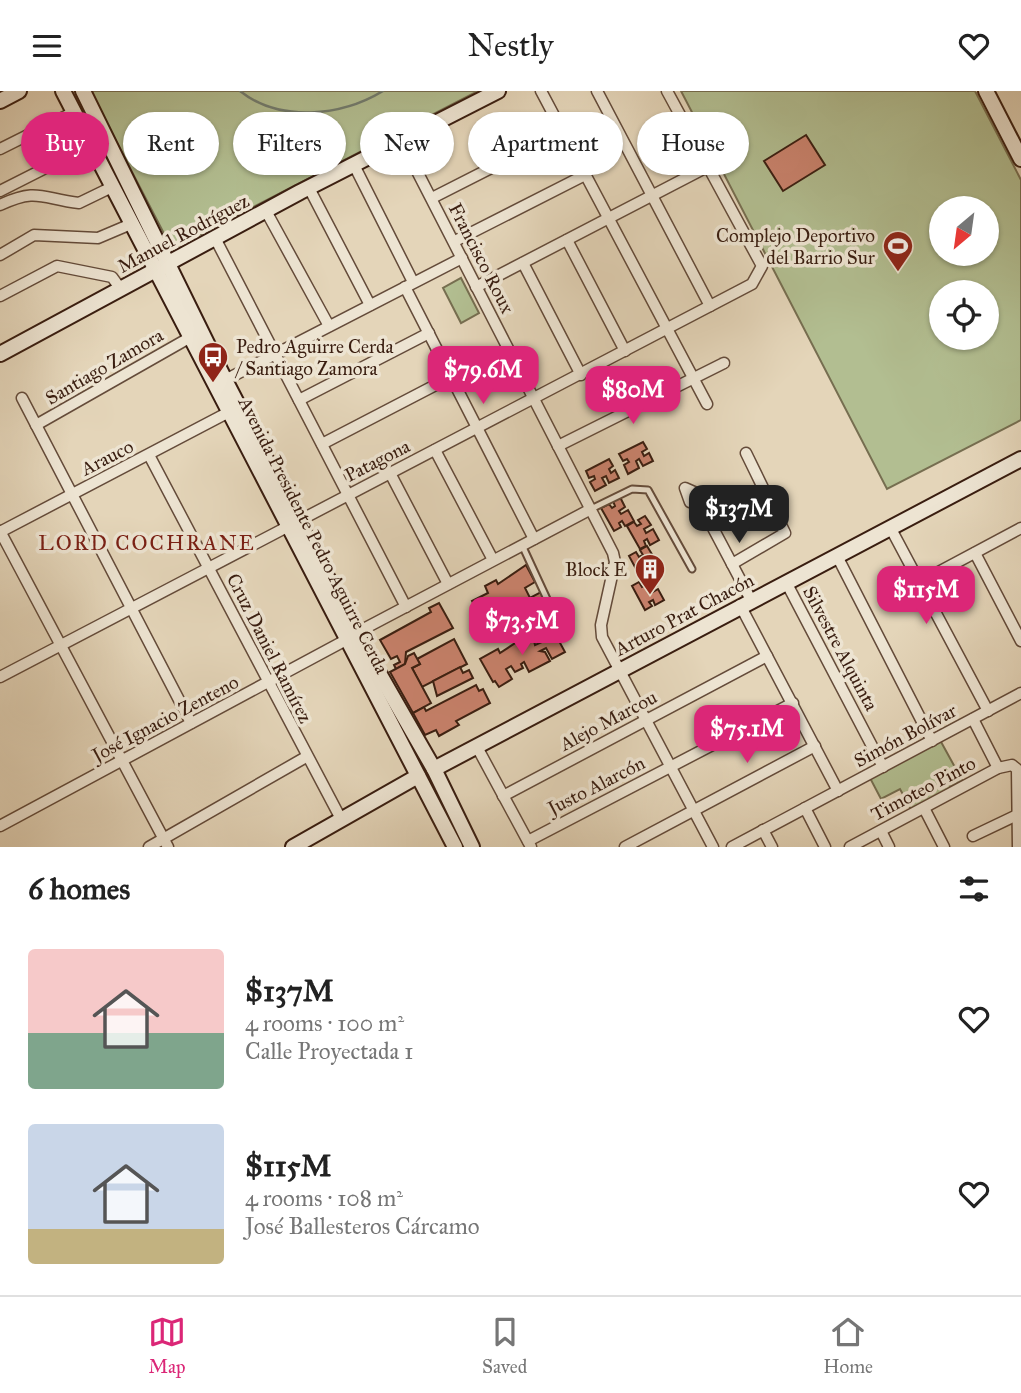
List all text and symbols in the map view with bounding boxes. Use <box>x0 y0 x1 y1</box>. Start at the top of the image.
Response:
text: Nestly <box>467 26 554 65</box>
icon: menu <box>28 27 66 65</box>
icon: heart <box>955 27 993 65</box>
chip: Buy <box>21 112 109 175</box>
chip: Rent <box>123 112 219 175</box>
chip: Filters <box>233 112 346 175</box>
chip: New <box>360 112 454 175</box>
chip: Apartment <box>468 112 623 175</box>
chip: House <box>637 112 749 175</box>
street label: Manuel Rodríguez <box>113 189 254 279</box>
north arrow <box>929 196 999 266</box>
map controls <box>929 196 999 350</box>
street label: Francisco Roux <box>444 199 519 318</box>
place label: Complejo Deportivo del Barrio Sur <box>716 224 876 269</box>
sports icon: Complejo Deportivo del Barrio Sur <box>881 229 915 273</box>
button: locate <box>929 280 999 350</box>
street label: Santiago Zamora <box>41 323 169 410</box>
place label: Pedro Aguirre Cerda / Santiago Zamora <box>234 335 394 381</box>
bus stop icon: Pedro Aguirre Cerda / Santiago Zamora <box>196 340 230 384</box>
pin: $79.6M <box>426 347 540 406</box>
text: $79.6M <box>444 355 522 383</box>
pin: $80M <box>592 367 674 426</box>
text: $80M <box>601 375 665 403</box>
street label: Avenida Presidente Pedro Aguirre Cerda <box>232 392 394 679</box>
street label: Arauco <box>76 434 138 481</box>
street label: Patagona <box>341 434 415 488</box>
pin: $137M <box>690 485 788 545</box>
text: $137M <box>705 494 773 522</box>
district label: LORD COCHRANE <box>38 530 256 556</box>
building icon: Block E <box>633 552 667 596</box>
place label: Block E <box>565 558 627 581</box>
pin: $115M <box>877 567 975 626</box>
street label: Arturo Prat Chacón <box>610 568 758 661</box>
street label: Cruz Daniel Ramírez <box>222 569 317 727</box>
text: $115M <box>893 575 959 603</box>
street label: Silvestre Alquinta <box>797 582 884 716</box>
pin: $73.5M <box>465 597 579 657</box>
text: $73.5M <box>485 606 559 634</box>
street label: José Ignacio Zenteno <box>86 670 243 769</box>
street label: Alejo Marcou <box>555 685 661 756</box>
street label: Simón Bolívar <box>850 698 961 772</box>
pin: $75.1M <box>690 705 804 765</box>
text: $75.1M <box>710 714 784 742</box>
street label: Justo Alarcón <box>542 751 649 822</box>
street label: Timoteo Pinto <box>867 751 980 826</box>
icon: filters <box>955 870 993 908</box>
text: 6 homes <box>28 871 130 907</box>
text: $137M <box>245 973 334 1009</box>
icon: home <box>84 977 168 1061</box>
icon: heart <box>955 1000 993 1038</box>
text: 4 rooms · 100 m² <box>245 1009 404 1037</box>
text: Calle Proyectada 1 <box>245 1037 413 1065</box>
text: $115M <box>245 1148 331 1184</box>
icon: home <box>84 1152 168 1236</box>
icon: heart <box>955 1175 993 1213</box>
text: 4 rooms · 108 m² <box>245 1184 403 1212</box>
text: José Ballesteros Cárcamo <box>245 1212 479 1240</box>
tab: Map <box>148 1313 186 1378</box>
tab: Saved <box>482 1313 527 1378</box>
tab: Home <box>823 1313 873 1378</box>

